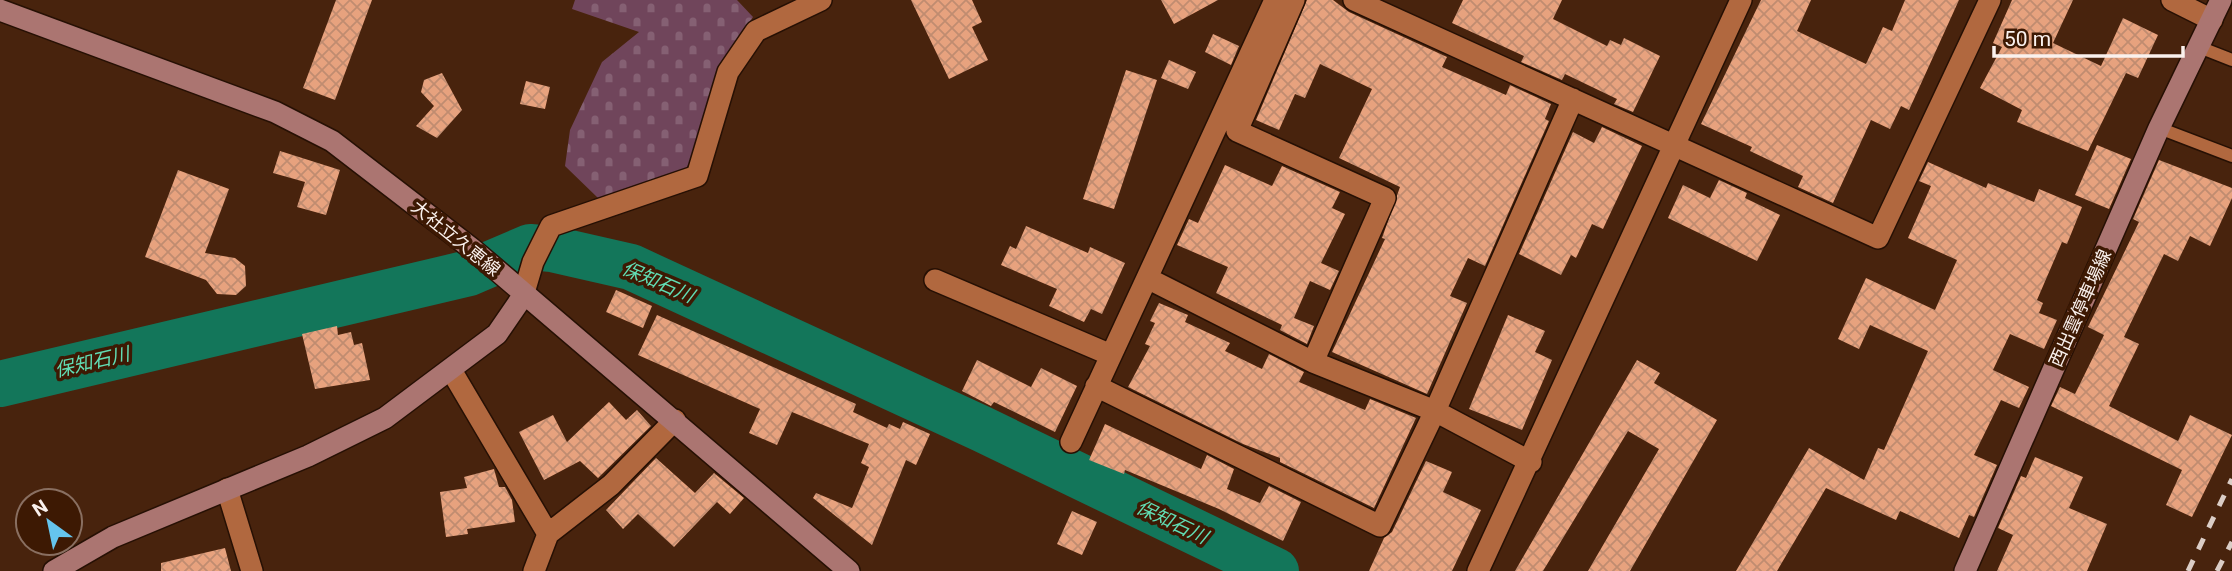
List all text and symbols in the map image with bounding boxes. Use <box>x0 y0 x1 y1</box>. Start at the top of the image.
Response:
scale bar <box>1994 14 2183 58</box>
text: 50 m <box>2004 27 2051 51</box>
street label: 大社立久恵線 <box>407 196 505 280</box>
street label: 西出雲停車場線 <box>2045 246 2115 370</box>
water label: 保知石川 <box>619 257 699 308</box>
water label: 保知石川 <box>52 342 134 382</box>
north arrow <box>14 487 84 557</box>
text: N <box>28 495 52 521</box>
water label: 保知石川 <box>1133 496 1213 549</box>

